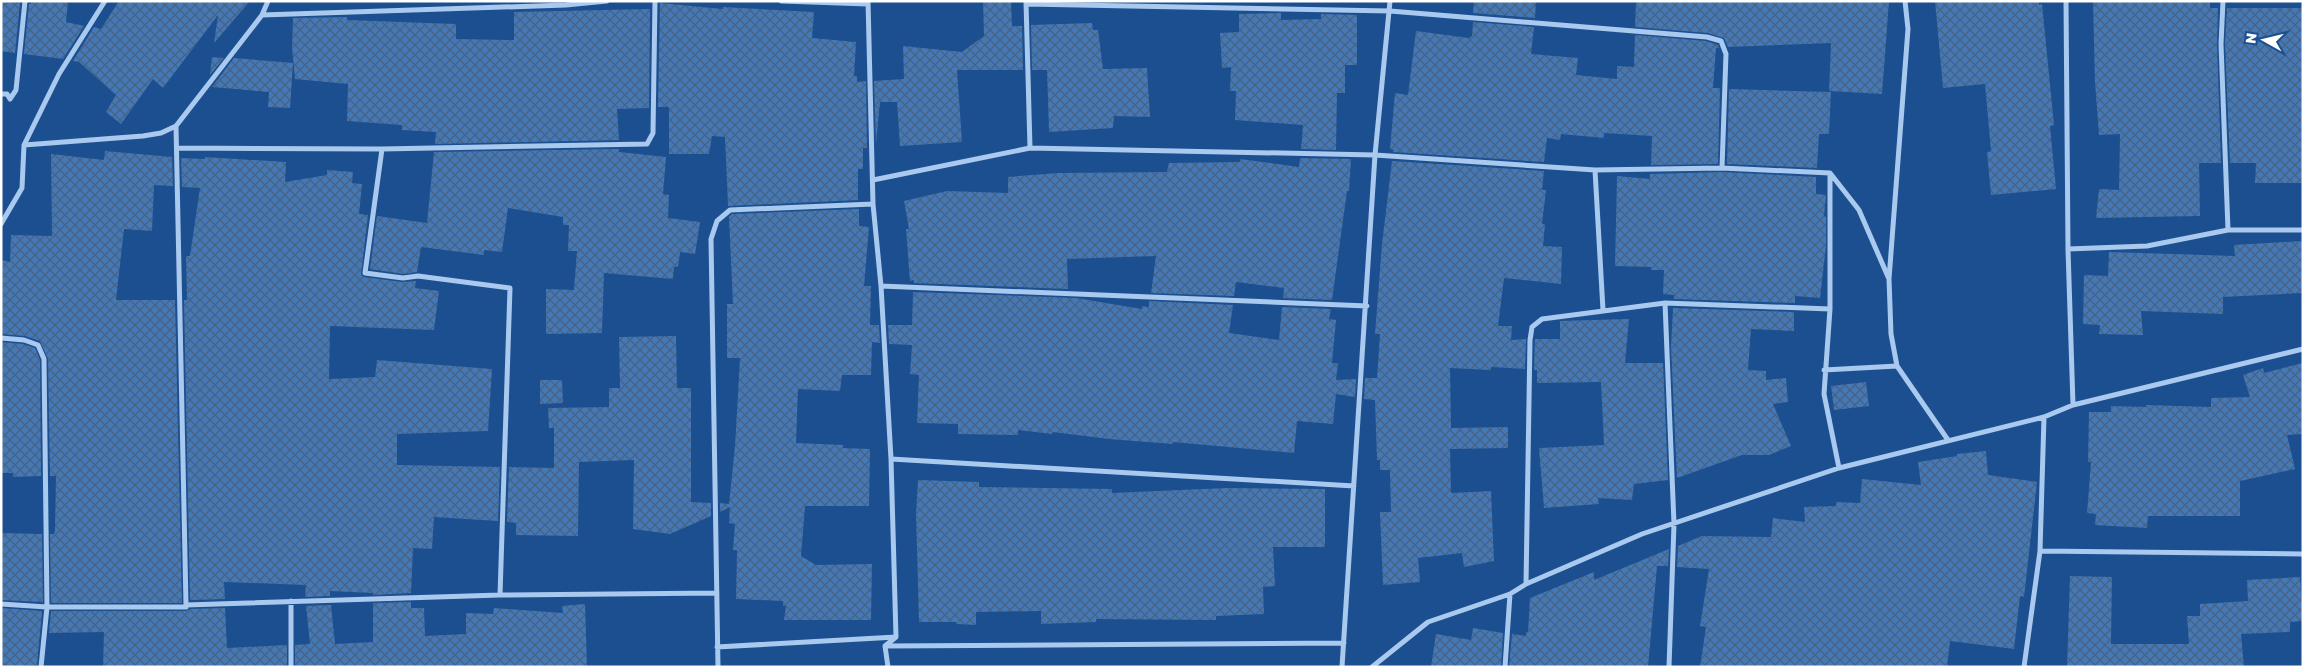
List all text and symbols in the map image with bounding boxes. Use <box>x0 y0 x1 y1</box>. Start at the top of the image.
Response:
north arrow <box>2239 15 2289 65</box>
text: N <box>2241 32 2260 45</box>

